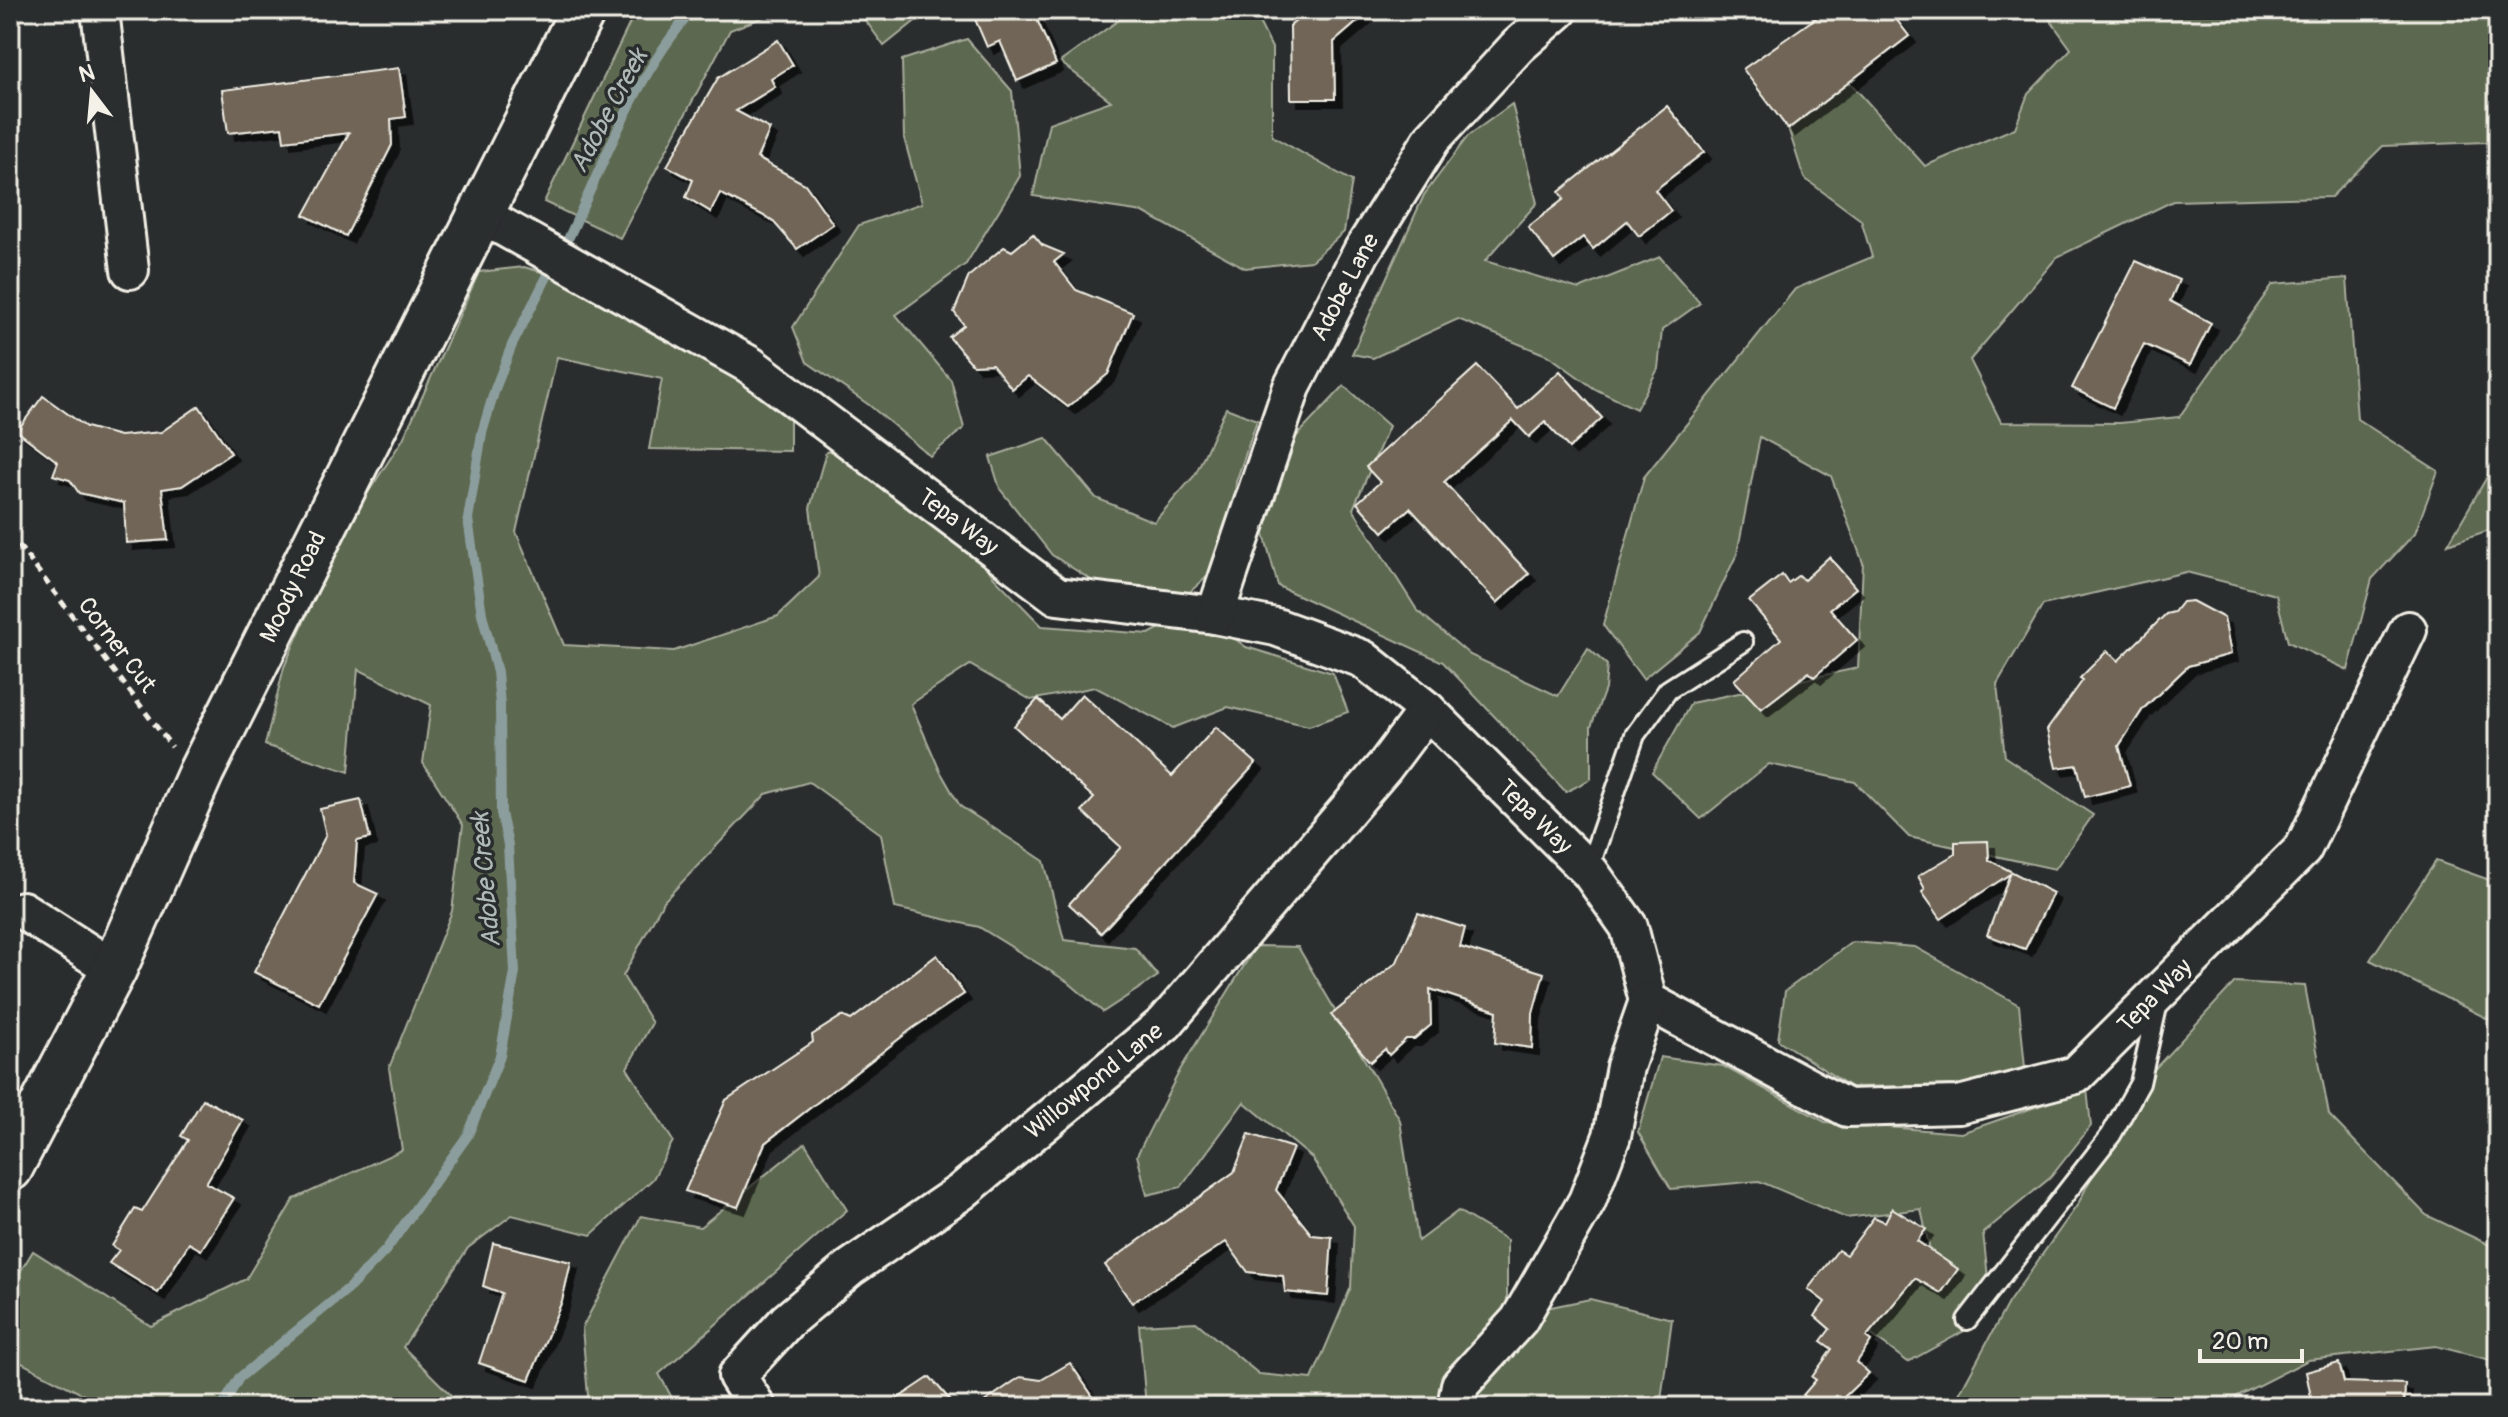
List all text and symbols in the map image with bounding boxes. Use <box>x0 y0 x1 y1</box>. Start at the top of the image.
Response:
water label: Adobe Creek <box>563 42 656 178</box>
north arrow <box>52 52 132 132</box>
text: N <box>76 58 98 89</box>
street label: Adobe Lane <box>1305 228 1386 346</box>
street label: Tepa Way <box>912 482 1004 562</box>
street label: Moody Road <box>254 527 332 647</box>
street label: Corner Cut <box>72 592 162 699</box>
street label: Tepa Way <box>1492 774 1578 860</box>
water label: Adobe Creek <box>464 809 508 949</box>
street label: Tepa Way <box>2112 953 2198 1039</box>
street label: Willowpond Lane <box>1019 1016 1169 1145</box>
scale bar <box>2200 1313 2302 1363</box>
text: 20 m <box>2212 1327 2268 1356</box>

